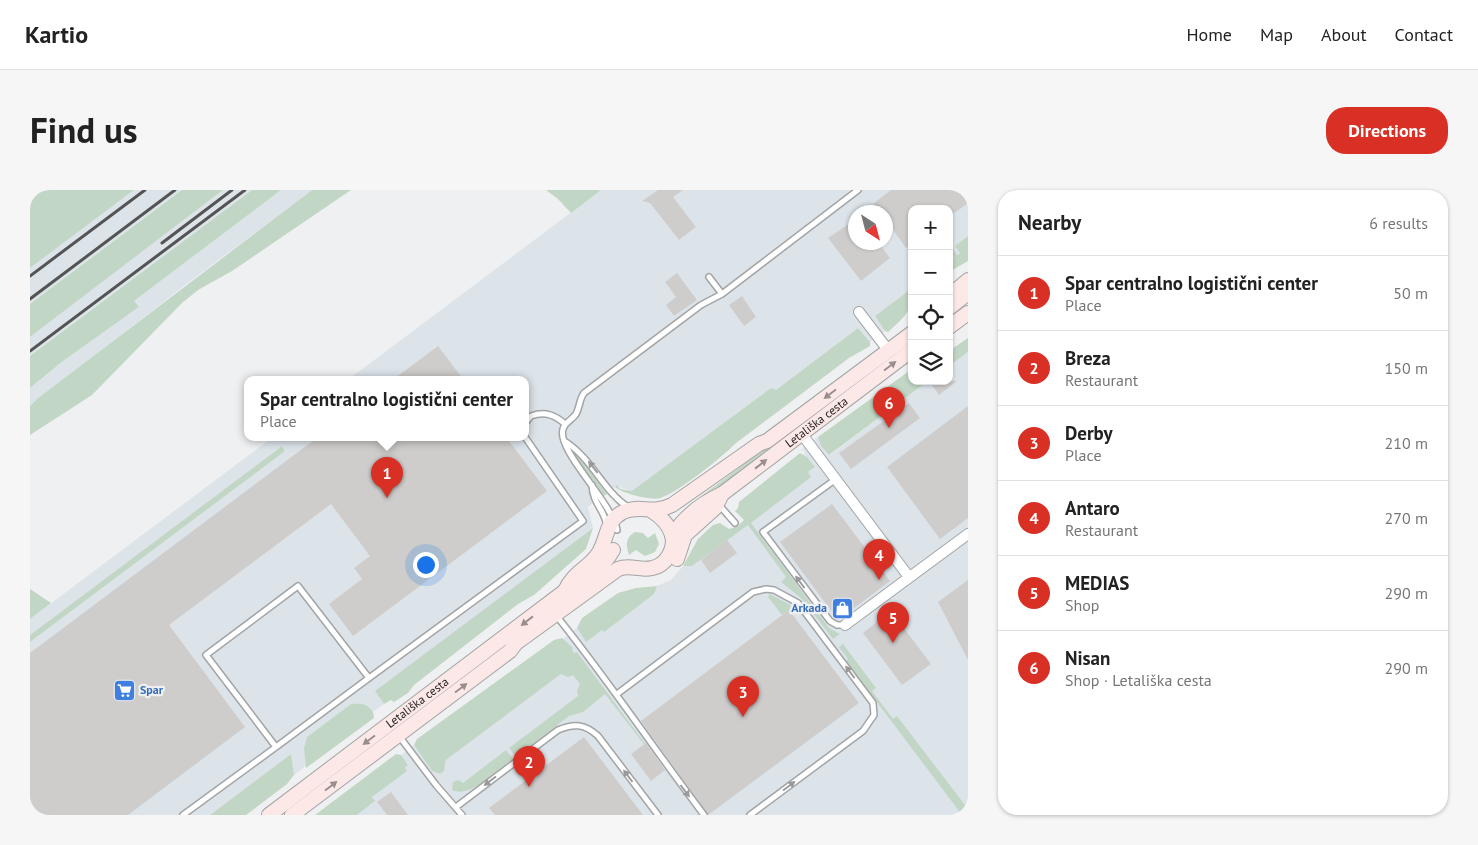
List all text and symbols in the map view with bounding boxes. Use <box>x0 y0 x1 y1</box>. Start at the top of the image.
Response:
text: Kartio <box>25 19 88 50</box>
text: Home <box>1186 23 1232 46</box>
text: Map <box>1260 23 1293 46</box>
text: About <box>1321 23 1367 46</box>
text: Contact <box>1395 23 1453 46</box>
text: Find us <box>30 107 138 153</box>
button: Directions <box>1326 107 1448 154</box>
north arrow <box>848 205 893 250</box>
map controls <box>908 205 953 385</box>
button: + <box>908 205 953 250</box>
text: Nearby <box>1018 209 1081 236</box>
text: 6 results <box>1369 213 1428 233</box>
button: − <box>908 250 953 295</box>
text: Spar centralno logistični center <box>1065 271 1318 295</box>
text: 1 <box>1029 283 1039 303</box>
text: 50 m <box>1393 283 1428 303</box>
button: locate <box>908 295 953 340</box>
text: Place <box>1065 295 1102 315</box>
button: layers <box>908 340 953 385</box>
text: Breza <box>1065 346 1111 370</box>
text: 2 <box>1029 358 1039 378</box>
text: 150 m <box>1385 358 1428 378</box>
one-way arrow <box>883 361 897 371</box>
text: Restaurant <box>1065 370 1138 390</box>
popup <box>244 376 529 441</box>
text: Spar centralno logistični center <box>260 387 513 411</box>
pin: 6 <box>873 387 905 428</box>
one-way arrow <box>824 388 837 399</box>
street label: Letališka cesta <box>782 393 851 450</box>
text: Place <box>260 411 297 431</box>
text: Derby <box>1065 421 1113 445</box>
text: 3 <box>1029 433 1039 453</box>
text: 210 m <box>1385 433 1428 453</box>
text: Place <box>1065 445 1102 465</box>
pin: 1 <box>371 457 403 498</box>
one-way arrow <box>754 459 768 469</box>
one-way arrow <box>588 460 598 474</box>
text: Antaro <box>1065 496 1120 520</box>
text: 4 <box>1029 508 1039 528</box>
text: 270 m <box>1385 508 1428 528</box>
text: Restaurant <box>1065 520 1138 540</box>
pin: 4 <box>863 539 895 580</box>
your location <box>413 552 439 578</box>
text: MEDIAS <box>1065 571 1129 595</box>
one-way arrow <box>795 575 805 589</box>
text: 5 <box>1029 583 1039 603</box>
text: 290 m <box>1385 583 1428 603</box>
text: Shop <box>1065 595 1099 615</box>
shop icon: Arkada <box>831 596 855 620</box>
place label: Arkada <box>791 600 827 615</box>
pin: 5 <box>877 602 909 643</box>
one-way arrow <box>521 615 534 626</box>
text: Nisan <box>1065 646 1110 670</box>
text: 6 <box>1029 658 1039 678</box>
text: 290 m <box>1385 658 1428 678</box>
one-way arrow <box>845 665 855 679</box>
text: Shop · Letališka cesta <box>1065 670 1212 690</box>
street label: Letališka cesta <box>383 674 451 731</box>
pin: 3 <box>727 676 759 717</box>
supermarket icon: Spar <box>112 678 136 702</box>
place label: Spar <box>140 682 164 697</box>
one-way arrow <box>454 683 468 693</box>
one-way arrow <box>363 734 376 745</box>
pin: 2 <box>513 746 545 787</box>
one-way arrow <box>623 770 634 783</box>
one-way arrow <box>483 776 497 786</box>
one-way arrow <box>324 780 337 791</box>
one-way arrow <box>782 781 796 791</box>
one-way arrow <box>680 784 691 797</box>

